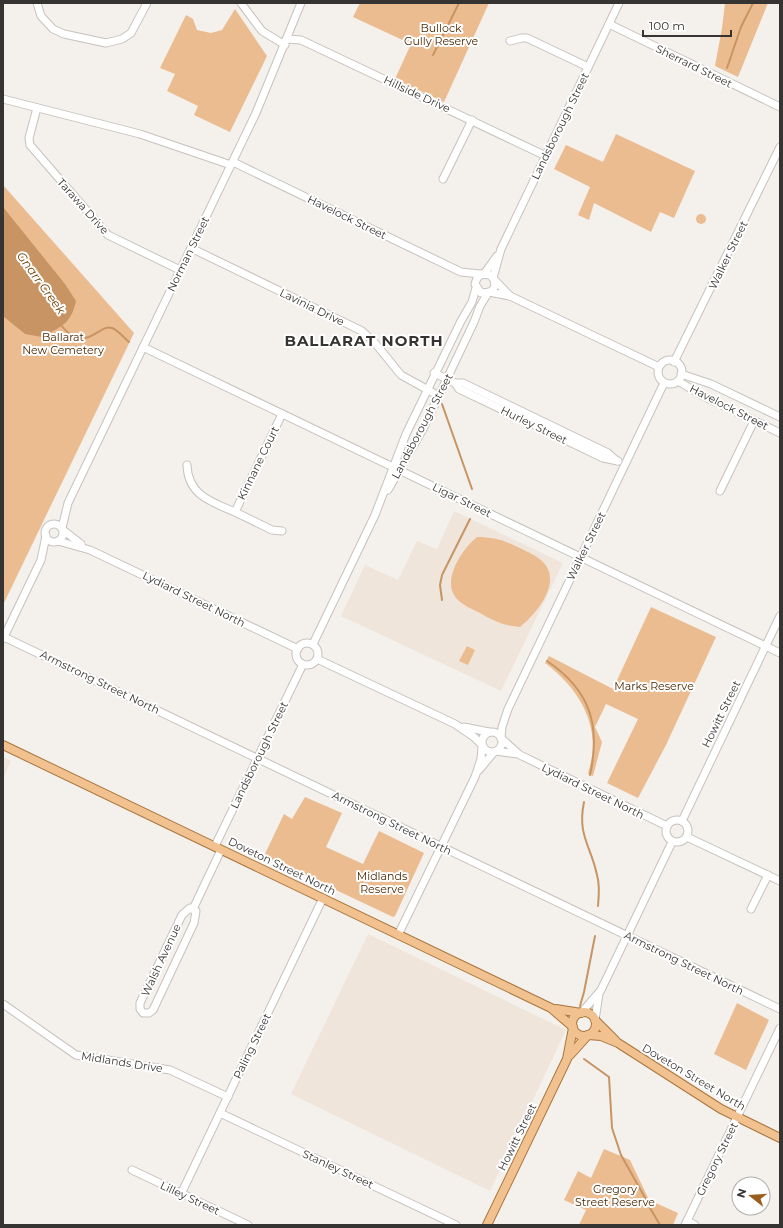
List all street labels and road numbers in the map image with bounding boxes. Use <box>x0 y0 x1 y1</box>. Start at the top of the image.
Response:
street label: Sherrard Street <box>653 41 735 91</box>
street label: Landsborough Street <box>528 70 592 182</box>
street label: Hillside Drive <box>381 72 453 116</box>
street label: Tarawa Drive <box>54 175 112 237</box>
street label: Havelock Street <box>305 192 389 242</box>
street label: Norman Street <box>164 214 212 294</box>
street label: Walker Street <box>705 218 751 292</box>
street label: Lavinia Drive <box>277 285 347 329</box>
street label: Landsborough Street <box>388 370 456 481</box>
street label: Havelock Street <box>687 381 771 433</box>
street label: Hurley Street <box>498 403 570 447</box>
street label: Kinnane Court <box>234 424 282 502</box>
street label: Ligar Street <box>430 480 494 521</box>
street label: Walker Street <box>563 509 609 583</box>
street label: Lydiard Street North <box>140 568 248 630</box>
street label: Armstrong Street North <box>38 647 162 717</box>
street label: Howitt Street <box>699 678 744 750</box>
street label: Landsborough Street <box>227 699 291 811</box>
street label: Lydiard Street North <box>539 760 647 822</box>
street label: Armstrong Street North <box>330 788 454 858</box>
street label: Doveton Street North <box>226 834 338 898</box>
street label: Walsh Avenue <box>138 921 184 998</box>
street label: Armstrong Street North <box>622 928 746 998</box>
street label: Paling Street <box>230 1010 274 1081</box>
street label: Doveton Street North <box>640 1041 748 1113</box>
street label: Midlands Drive <box>80 1049 164 1075</box>
street label: Howitt Street <box>495 1101 540 1173</box>
street label: Gregory Street <box>693 1119 741 1198</box>
street label: Stanley Street <box>300 1146 376 1192</box>
street label: Lilley Street <box>158 1178 222 1218</box>

